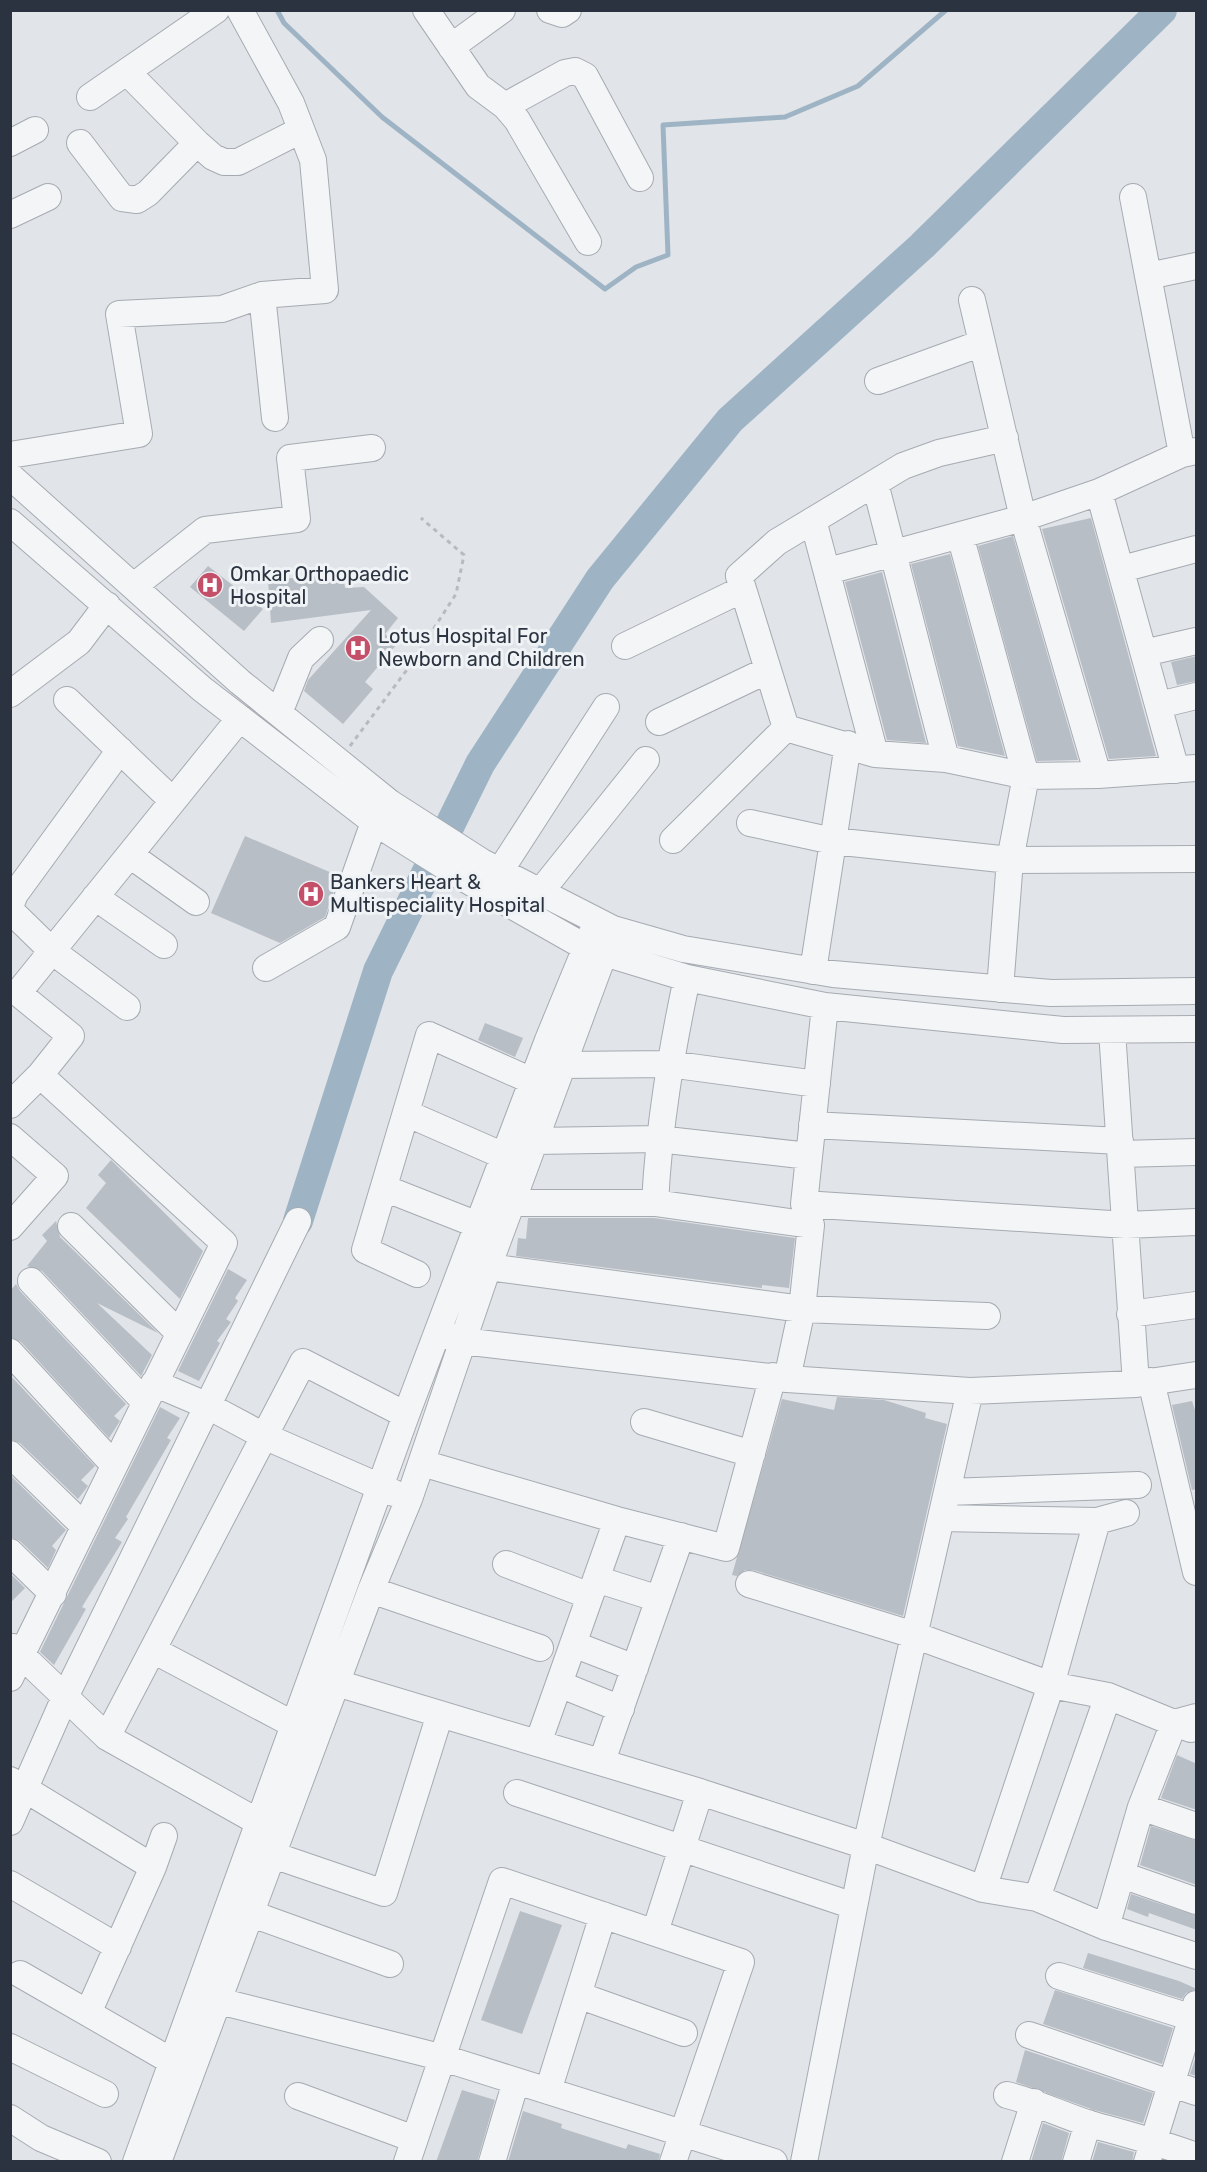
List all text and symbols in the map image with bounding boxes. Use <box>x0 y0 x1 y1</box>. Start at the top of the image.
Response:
place label: Omkar Orthopaedic Hospital <box>230 562 409 609</box>
hospital icon: Omkar Orthopaedic Hospital <box>195 570 225 600</box>
place label: Lotus Hospital For Newborn and Children <box>378 624 585 671</box>
hospital icon: Lotus Hospital For Newborn and Children <box>343 633 373 663</box>
place label: Bankers Heart & Multispeciality Hospital <box>330 870 545 917</box>
hospital icon: Bankers Heart & Multispeciality Hospital <box>296 879 326 909</box>

